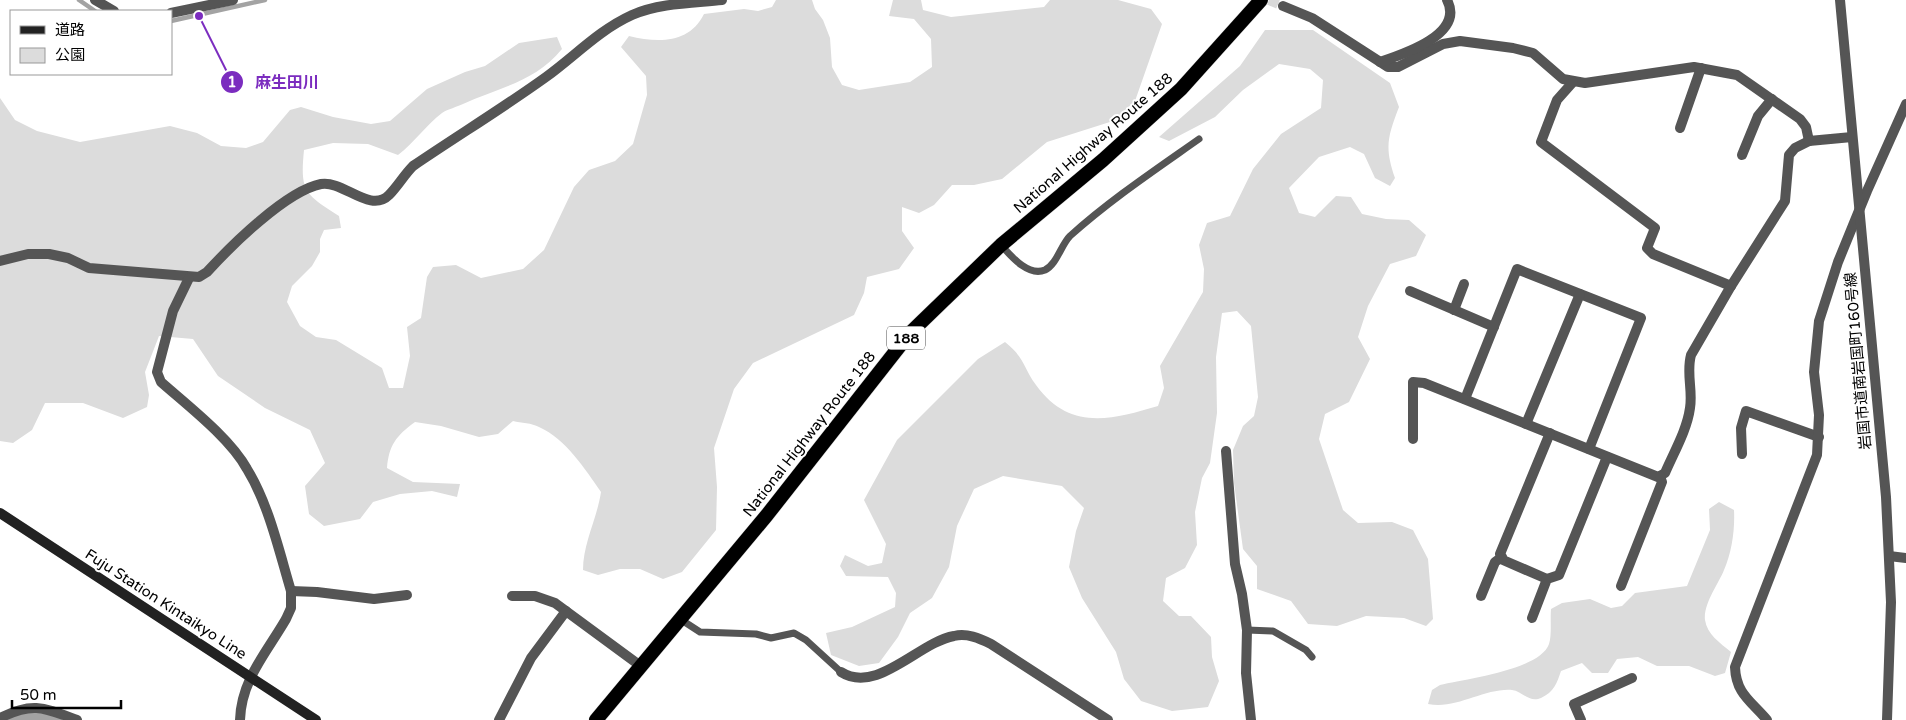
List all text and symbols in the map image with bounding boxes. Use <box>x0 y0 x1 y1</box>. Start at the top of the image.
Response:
legend <box>10 10 172 75</box>
text: 道路 <box>55 21 85 39</box>
text: 公園 <box>55 46 85 64</box>
callout: 麻生田川 <box>220 67 329 98</box>
street label: National Highway Route 188 <box>1010 69 1176 217</box>
text: 1 <box>227 73 237 91</box>
text: 麻生田川 <box>255 73 319 93</box>
street label: 岩国市道南岩国町160号線 <box>1841 271 1875 451</box>
road number: 188 <box>887 326 925 349</box>
street label: National Highway Route 188 <box>739 348 879 520</box>
street label: Fuju Station Kintaikyo Line <box>82 545 250 663</box>
scale bar <box>12 678 121 710</box>
text: 50 m <box>20 686 57 704</box>

